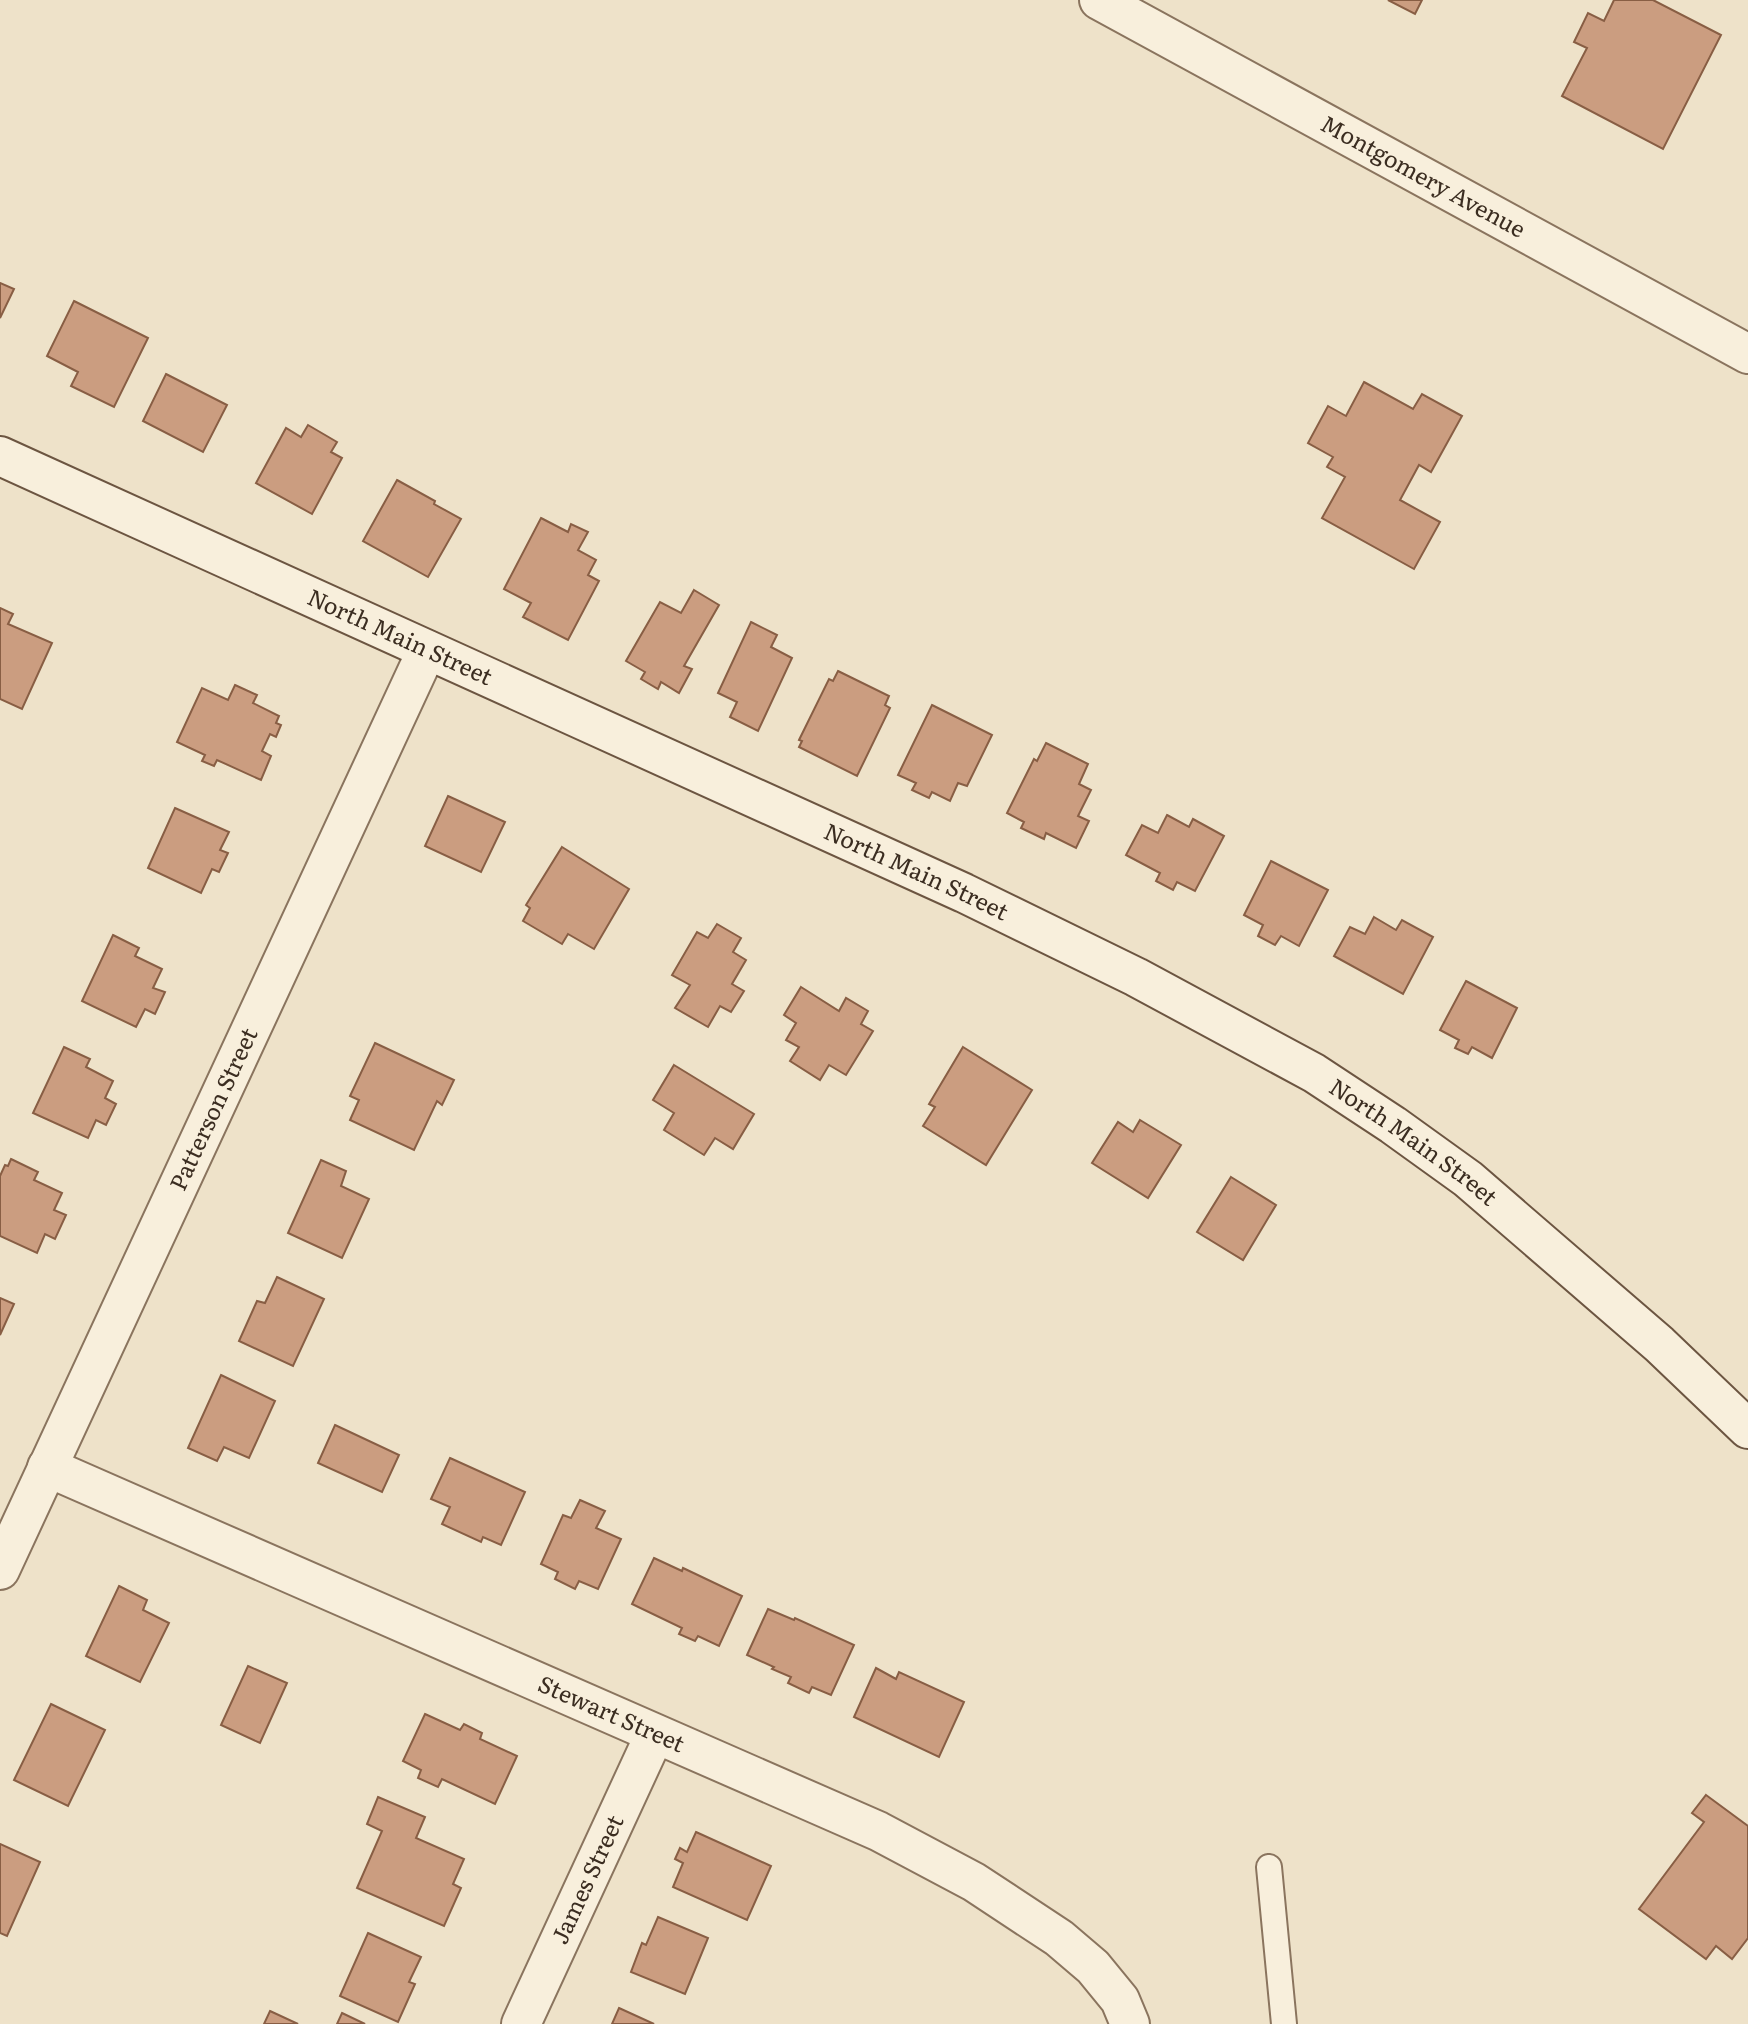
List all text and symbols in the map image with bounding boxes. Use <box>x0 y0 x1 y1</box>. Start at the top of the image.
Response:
street label: Montgomery Avenue <box>1315 105 1533 245</box>
street label: North Main Street <box>303 579 499 692</box>
street label: North Main Street <box>819 813 1016 928</box>
street label: Patterson Street <box>160 1021 265 1195</box>
street label: North Main Street <box>1323 1069 1507 1213</box>
street label: Stewart Street <box>533 1665 691 1760</box>
street label: James Street <box>541 1808 631 1949</box>

